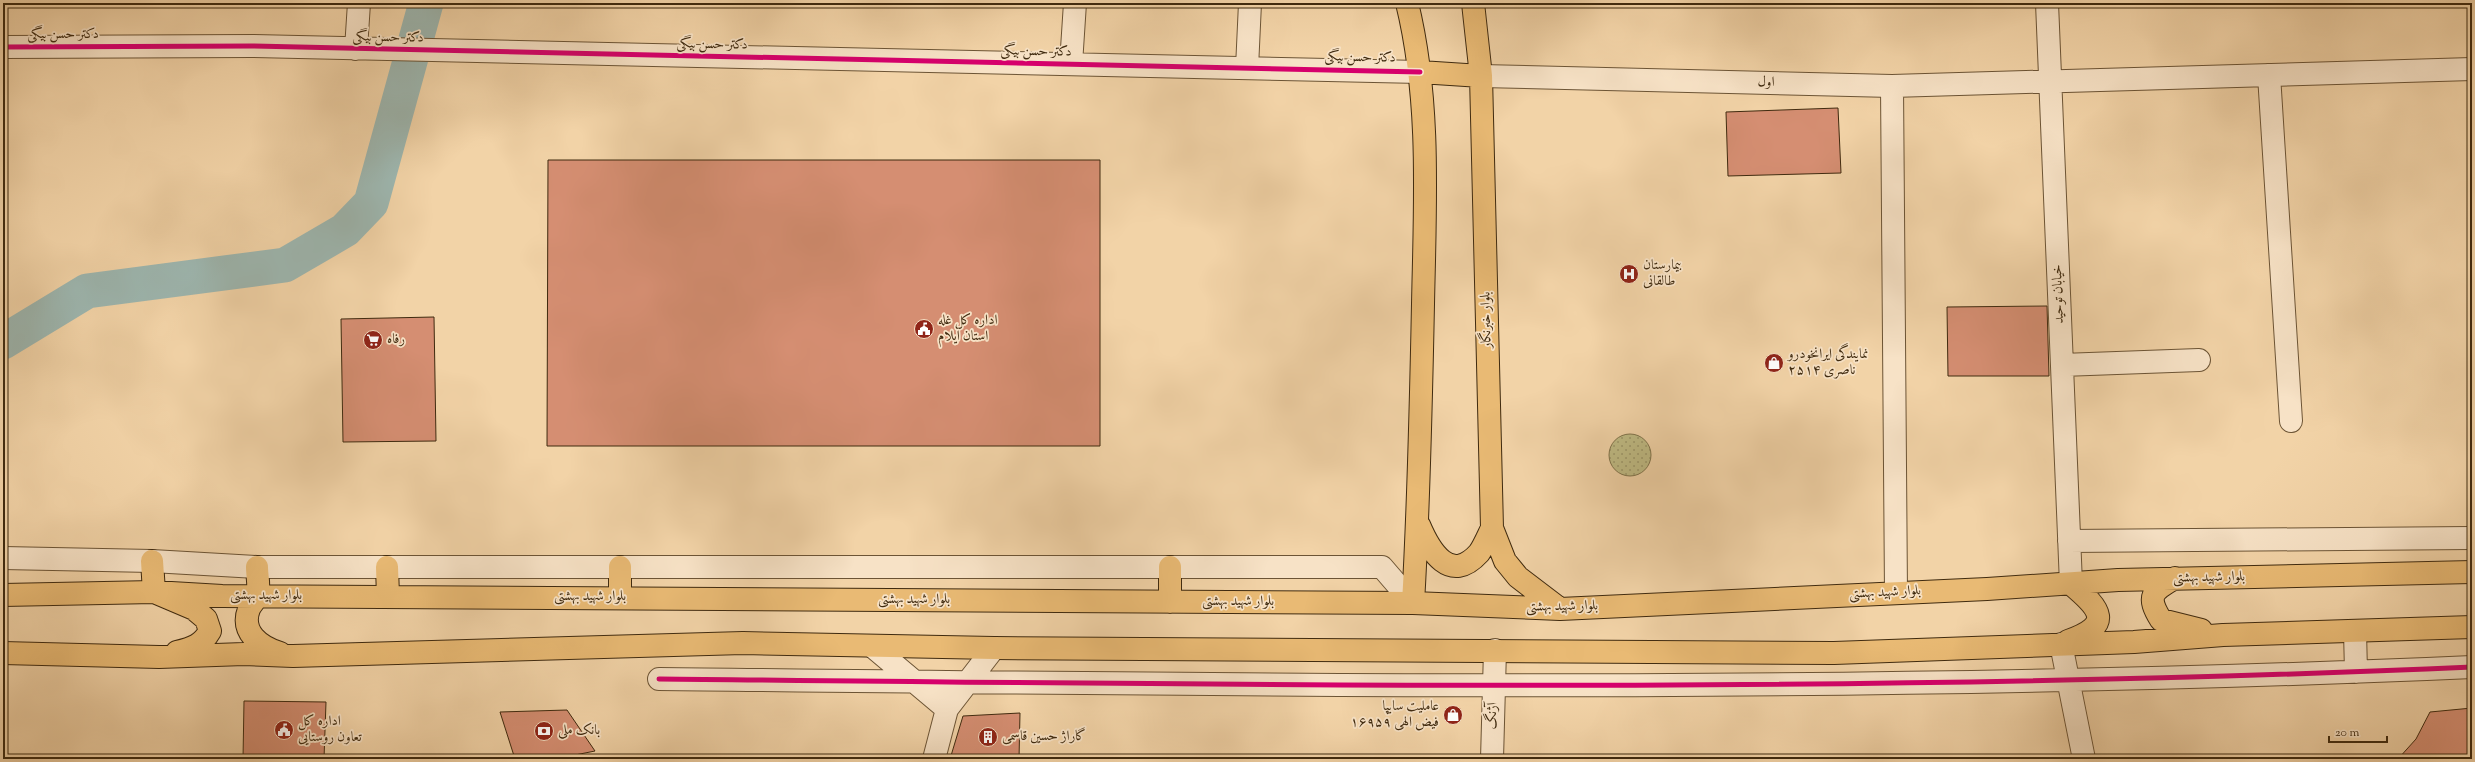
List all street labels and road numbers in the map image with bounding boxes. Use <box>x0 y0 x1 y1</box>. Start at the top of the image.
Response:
street label: دکتر حسن بیگی <box>27 25 99 45</box>
street label: دکتر حسن بیگی <box>352 27 424 49</box>
street label: دکتر حسن بیگی <box>676 34 748 56</box>
street label: دکتر حسن بیگی <box>1000 41 1072 63</box>
street label: دکتر حسن بیگی <box>1324 47 1396 69</box>
street label: اول <box>1757 73 1775 93</box>
street label: خیابان توحید <box>2048 264 2070 324</box>
street label: بلوار خبرنگار <box>1476 291 1498 351</box>
street label: بلوار شهید بهشتی <box>2173 567 2246 589</box>
street label: بلوار شهید بهشتی <box>1848 581 1922 605</box>
street label: بلوار شهید بهشتی <box>230 586 302 606</box>
street label: بلوار شهید بهشتی <box>554 587 626 607</box>
street label: بلوار شهید بهشتی <box>878 590 950 610</box>
street label: بلوار شهید بهشتی <box>1202 592 1274 612</box>
street label: بلوار شهید بهشتی <box>1526 596 1599 618</box>
street label: آژنگ <box>1482 700 1503 730</box>

